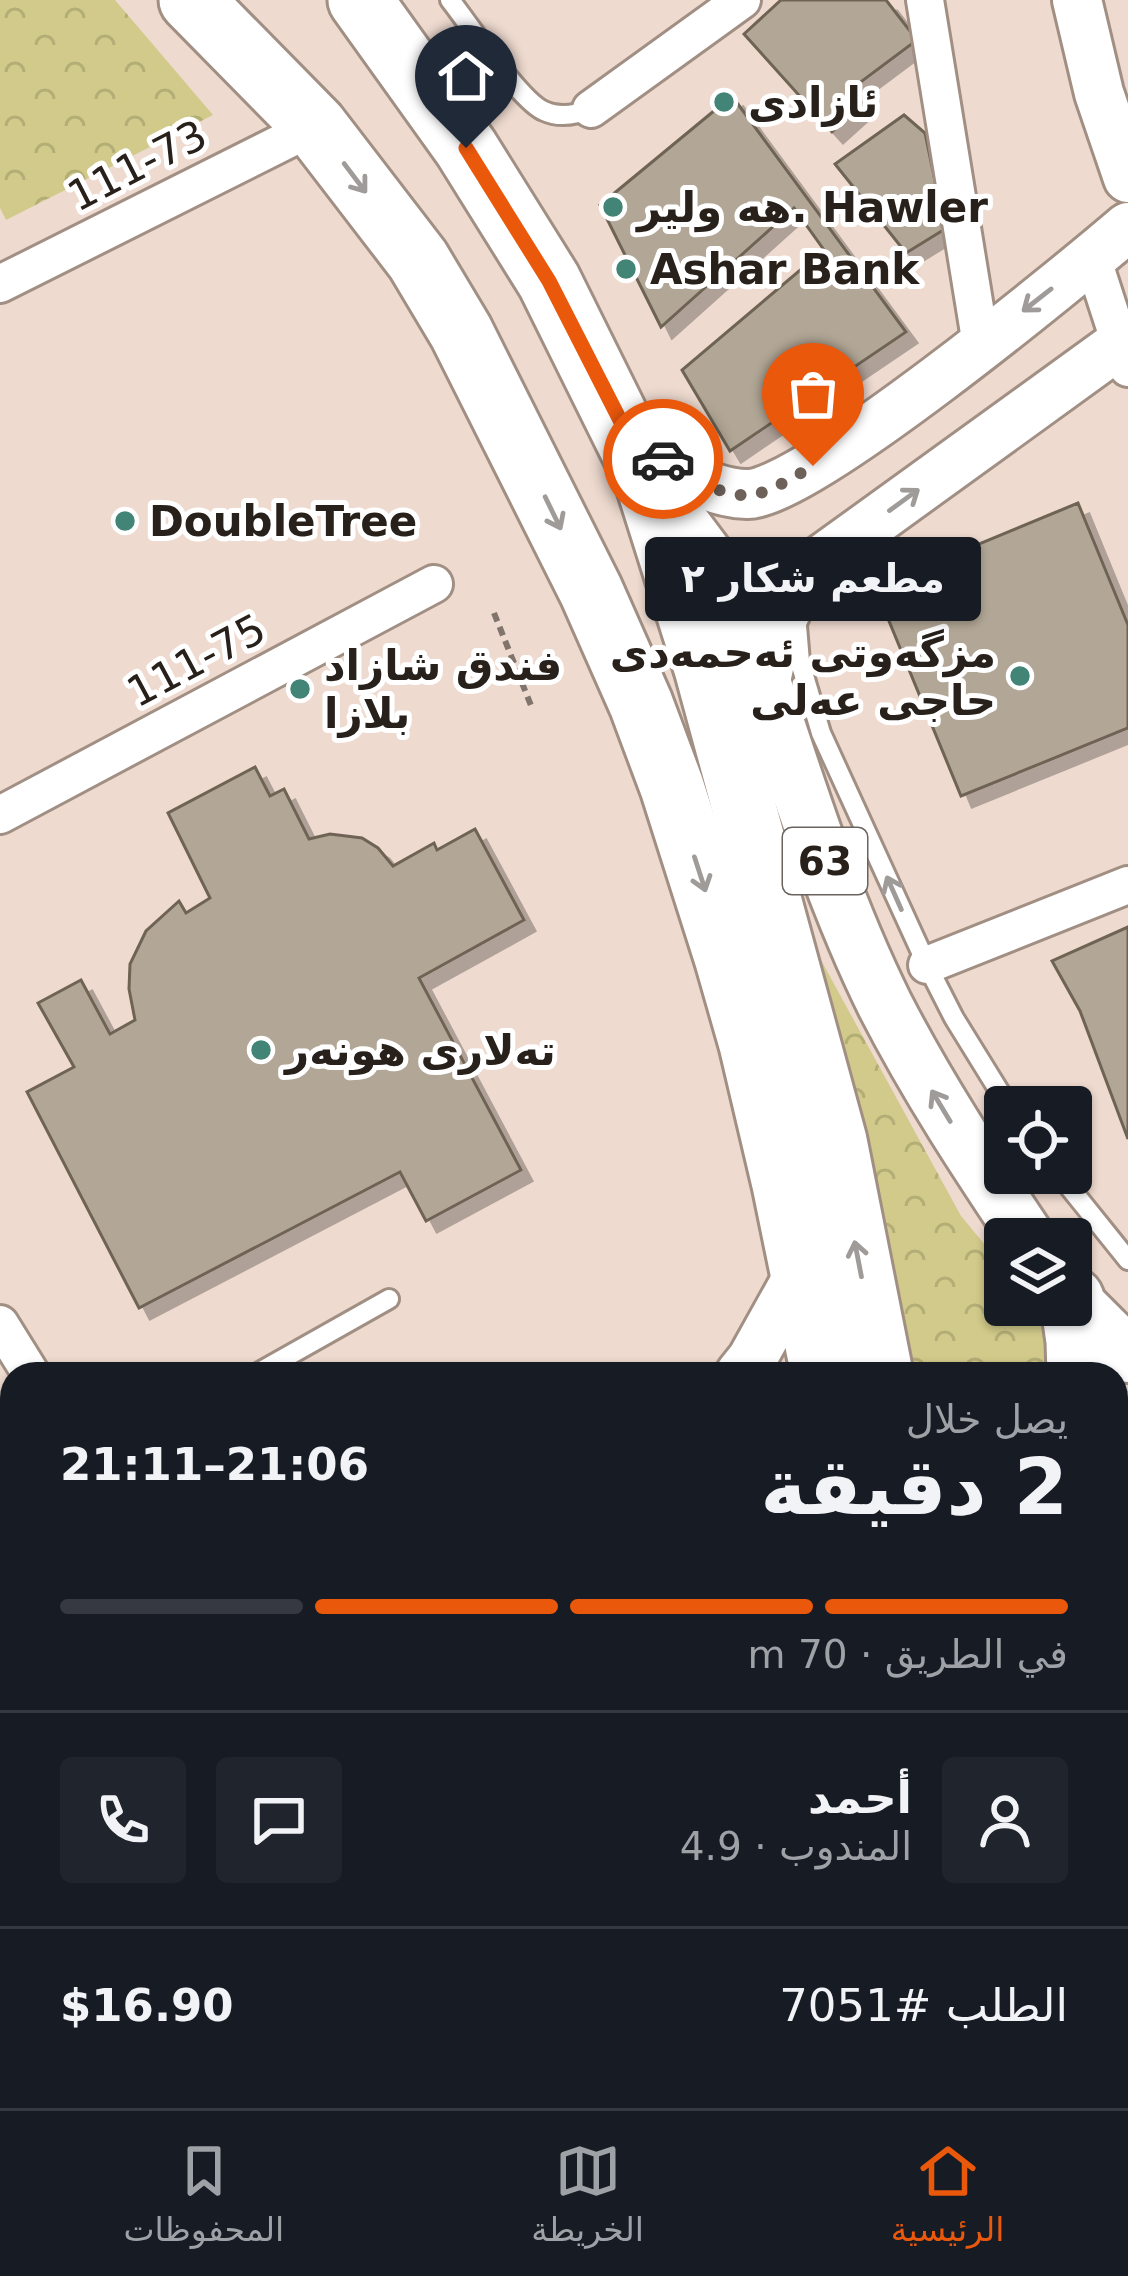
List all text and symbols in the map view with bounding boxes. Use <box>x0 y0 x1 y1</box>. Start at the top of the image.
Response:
pin <box>415 25 517 148</box>
icon: home <box>433 43 499 109</box>
place label: ئازادی <box>748 78 878 127</box>
marker: ئازادی <box>711 89 737 115</box>
street label: 111-73 <box>60 110 215 221</box>
one-way arrow <box>342 161 367 194</box>
place label: هه ولير. Hawler <box>635 183 988 233</box>
marker: هه ولير. Hawler <box>600 194 626 220</box>
place label: Ashar Bank <box>650 245 920 294</box>
marker: Ashar Bank <box>613 256 639 282</box>
one-way arrow <box>1022 287 1054 313</box>
pin <box>762 343 864 466</box>
icon: bag <box>780 361 846 427</box>
courier <box>603 399 723 519</box>
icon: car <box>630 426 696 492</box>
one-way arrow <box>887 488 920 514</box>
one-way arrow <box>542 495 565 530</box>
place label: DoubleTree <box>149 497 417 546</box>
marker: DoubleTree <box>112 508 138 534</box>
callout: مطعم شکار ٢ <box>645 538 981 622</box>
text: مطعم شکار ٢ <box>681 556 945 601</box>
street label: 111-75 <box>119 604 273 717</box>
place label: مزگەوتی ئەحمەدی حاجی عەلی <box>610 628 996 725</box>
place label: فندق شازاد بلازا <box>324 641 562 738</box>
marker: مزگەوتی ئەحمەدی حاجی عەلی <box>1007 663 1033 689</box>
marker: فندق شازاد بلازا <box>287 676 313 702</box>
road number: 63 <box>783 828 867 894</box>
one-way arrow <box>690 854 712 892</box>
one-way arrow <box>882 876 904 912</box>
place label: تەلاری هونەر <box>283 1026 556 1076</box>
marker: تەلاری هونەر <box>248 1037 274 1063</box>
map controls <box>984 1086 1092 1326</box>
button: locate <box>984 1086 1092 1194</box>
one-way arrow <box>929 1089 953 1124</box>
button: layers <box>984 1218 1092 1326</box>
one-way arrow <box>846 1241 868 1280</box>
text: يصل خلال <box>906 1397 1068 1442</box>
text: 21:06–21:11 <box>60 1438 369 1491</box>
text: 2 دقيقة <box>760 1442 1068 1532</box>
text: في الطريق · 70 m <box>748 1632 1068 1677</box>
button: phone <box>60 1757 186 1883</box>
button: chat <box>216 1757 342 1883</box>
button: person <box>942 1757 1068 1883</box>
text: أحمد <box>808 1771 912 1824</box>
text: المندوب · 4.9 <box>680 1824 912 1869</box>
text: $16.90 <box>60 1979 234 2032</box>
text: الطلب #7051 <box>779 1979 1068 2032</box>
tab: المحفوظات <box>123 2138 284 2249</box>
tab: الخريطة <box>531 2138 644 2249</box>
tab: الرئيسية <box>891 2138 1005 2249</box>

